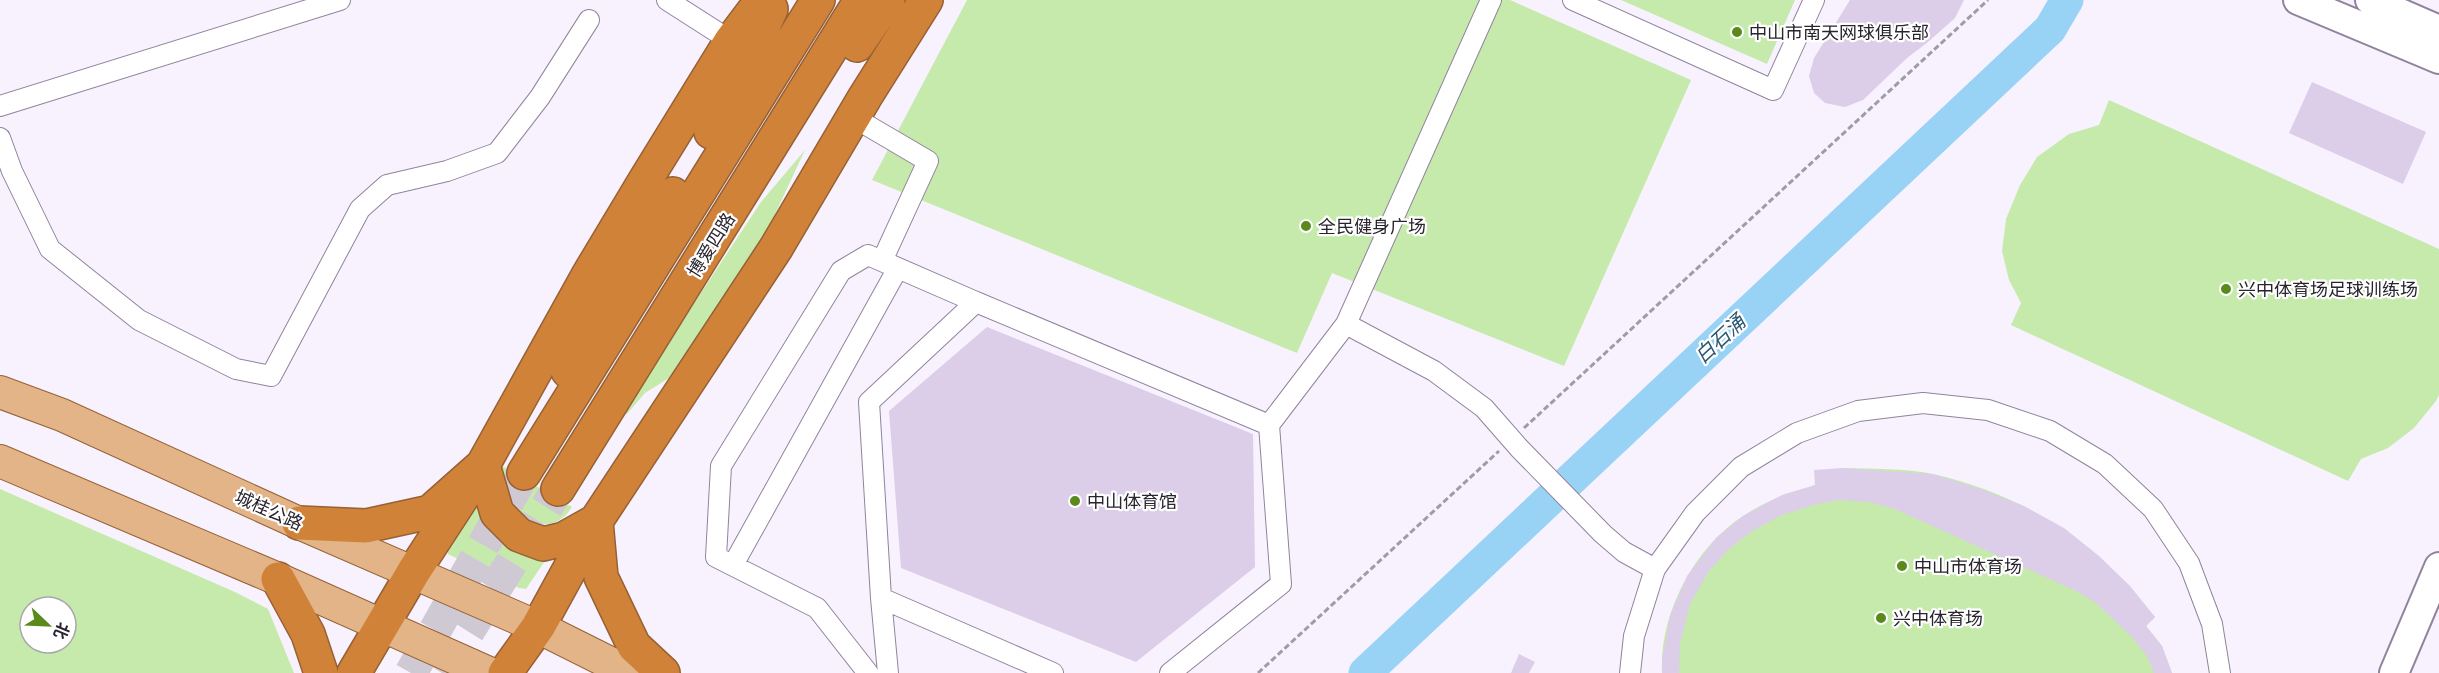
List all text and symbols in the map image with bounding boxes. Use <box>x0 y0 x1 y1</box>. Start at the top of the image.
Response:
place label: 中山市南天网球俱乐部 <box>1749 22 1929 43</box>
marker: 中山市南天网球俱乐部 <box>1730 25 1744 39</box>
street label: 博爱四路 <box>683 209 739 281</box>
place label: 全民健身广场 <box>1318 216 1426 237</box>
marker: 全民健身广场 <box>1299 219 1313 233</box>
place label: 兴中体育场足球训练场 <box>2238 279 2418 300</box>
marker: 兴中体育场足球训练场 <box>2219 282 2233 296</box>
water label: 白石涌 <box>1690 308 1752 368</box>
street label: 城桂公路 <box>232 486 306 534</box>
place label: 中山体育馆 <box>1087 491 1177 512</box>
marker: 中山体育馆 <box>1068 494 1082 508</box>
place label: 中山市体育场 <box>1914 556 2022 577</box>
marker: 中山市体育场 <box>1895 559 1909 573</box>
north arrow <box>18 595 78 655</box>
place label: 兴中体育场 <box>1893 608 1983 629</box>
marker: 兴中体育场 <box>1874 611 1888 625</box>
text: 北 <box>49 620 73 642</box>

